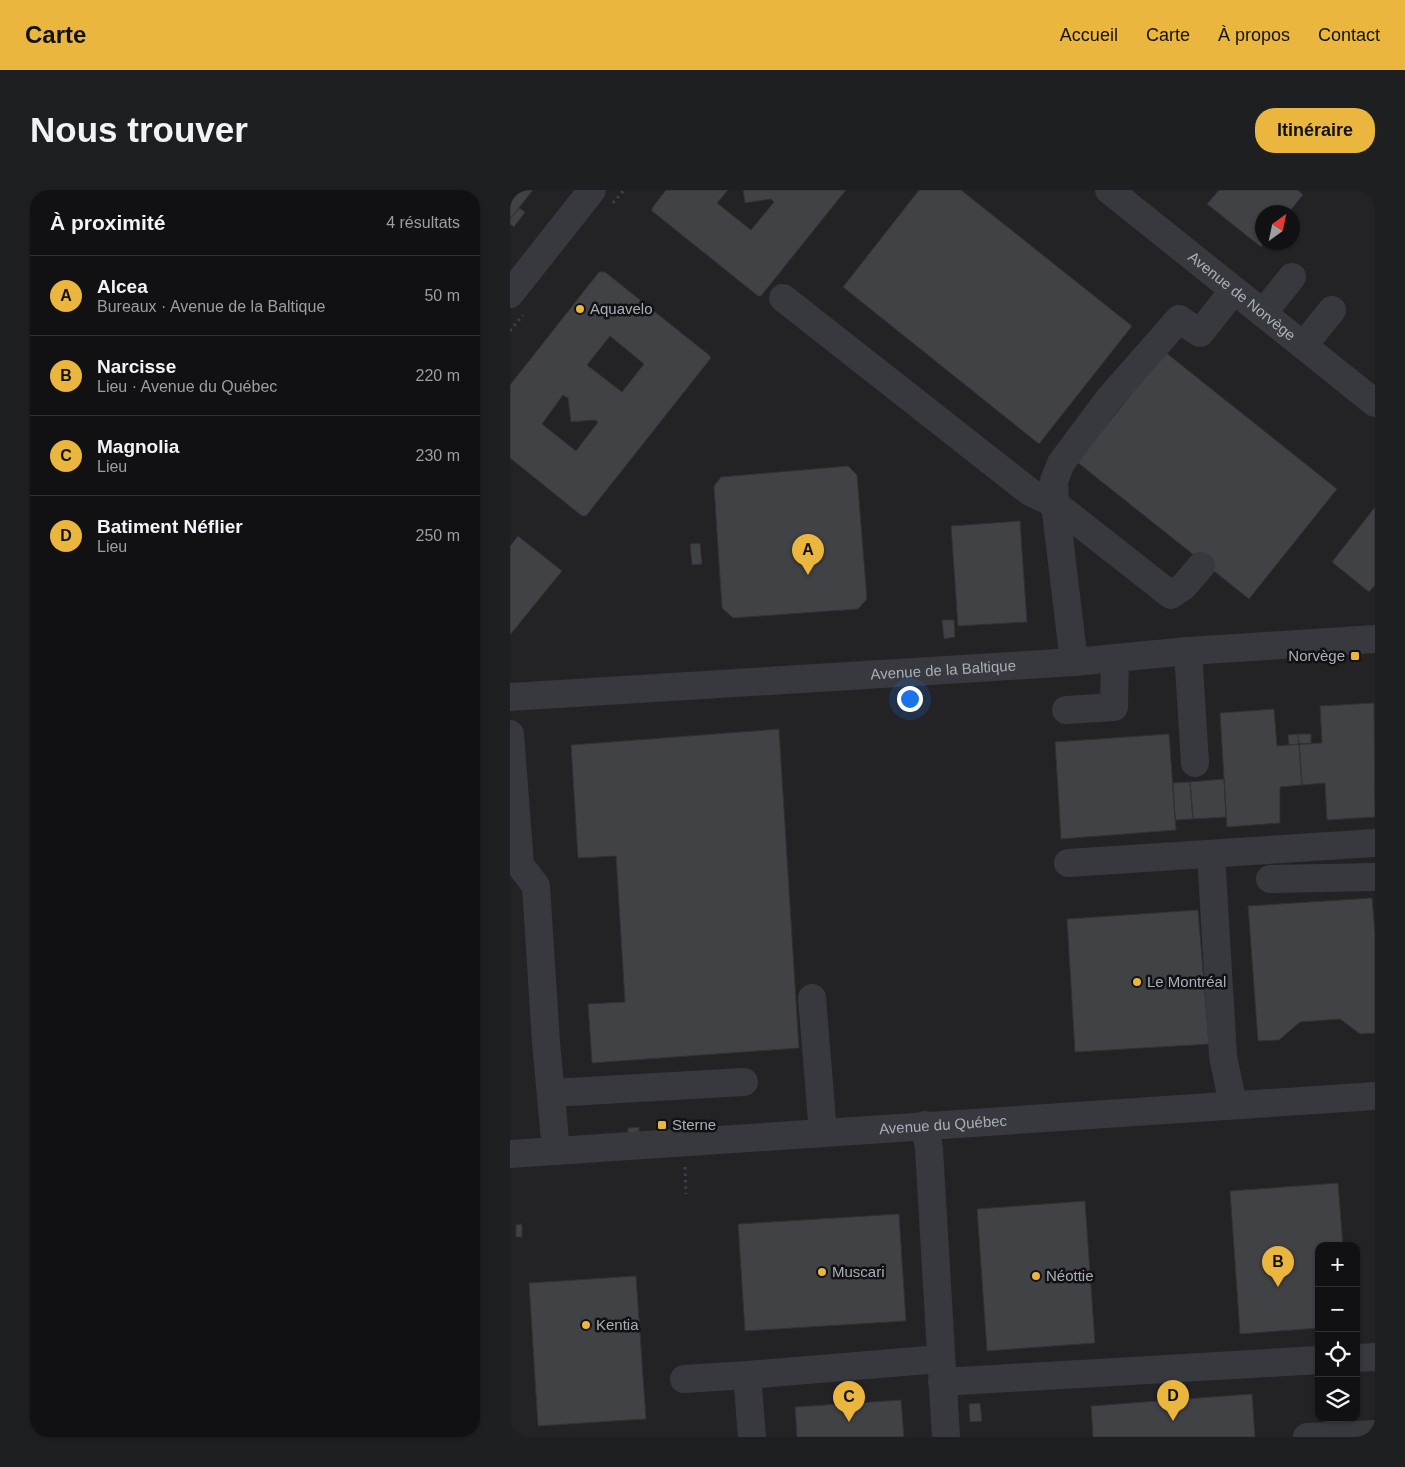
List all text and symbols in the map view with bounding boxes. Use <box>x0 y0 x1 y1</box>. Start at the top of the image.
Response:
text: Carte <box>25 21 86 48</box>
text: Accueil <box>1060 25 1118 45</box>
text: Carte <box>1146 25 1190 45</box>
text: À propos <box>1218 25 1290 45</box>
text: Contact <box>1318 25 1380 45</box>
button: Itinéraire <box>1255 108 1375 153</box>
text: Nous trouver <box>30 110 248 149</box>
north arrow <box>1255 205 1300 250</box>
text: À proximité <box>50 211 166 234</box>
text: 4 résultats <box>386 214 460 231</box>
street label: Avenue de Norvège <box>1185 248 1299 344</box>
text: Alcea <box>97 276 148 297</box>
text: A <box>60 287 72 304</box>
text: 50 m <box>424 287 460 304</box>
text: Bureaux · Avenue de la Baltique <box>97 298 325 315</box>
place label: Aquavelo <box>590 300 653 317</box>
marker: Aquavelo <box>574 303 586 315</box>
text: Narcisse <box>97 356 176 377</box>
text: B <box>60 367 72 384</box>
text: 220 m <box>416 367 460 384</box>
text: Lieu · Avenue du Québec <box>97 378 277 395</box>
text: Magnolia <box>97 436 179 457</box>
text: C <box>60 447 72 464</box>
text: 230 m <box>416 447 460 464</box>
text: Lieu <box>97 458 127 475</box>
text: Batiment Néflier <box>97 516 243 537</box>
text: D <box>60 527 72 544</box>
text: 250 m <box>416 527 460 544</box>
pin: A <box>792 534 824 575</box>
text: Lieu <box>97 538 127 555</box>
place label: Norvège <box>1288 647 1345 664</box>
marker: Norvège <box>1349 650 1361 662</box>
street label: Avenue de la Baltique <box>870 657 1016 683</box>
your location <box>897 686 923 712</box>
place label: Le Montréal <box>1147 973 1226 990</box>
marker: Le Montréal <box>1131 976 1143 988</box>
street label: Avenue du Québec <box>878 1112 1008 1137</box>
place label: Sterne <box>672 1116 716 1133</box>
marker: Sterne <box>656 1119 668 1131</box>
map controls <box>1315 1242 1360 1422</box>
button: + <box>1315 1242 1360 1287</box>
pin: B <box>1262 1246 1294 1287</box>
place label: Muscari <box>832 1263 885 1280</box>
marker: Muscari <box>816 1266 828 1278</box>
place label: Néottie <box>1046 1267 1094 1284</box>
marker: Néottie <box>1030 1270 1042 1282</box>
button: − <box>1315 1287 1360 1332</box>
place label: Kentia <box>596 1316 639 1333</box>
marker: Kentia <box>580 1319 592 1331</box>
button: locate <box>1315 1332 1360 1377</box>
button: layers <box>1315 1377 1360 1422</box>
pin: D <box>1157 1380 1189 1421</box>
pin: C <box>833 1381 865 1422</box>

